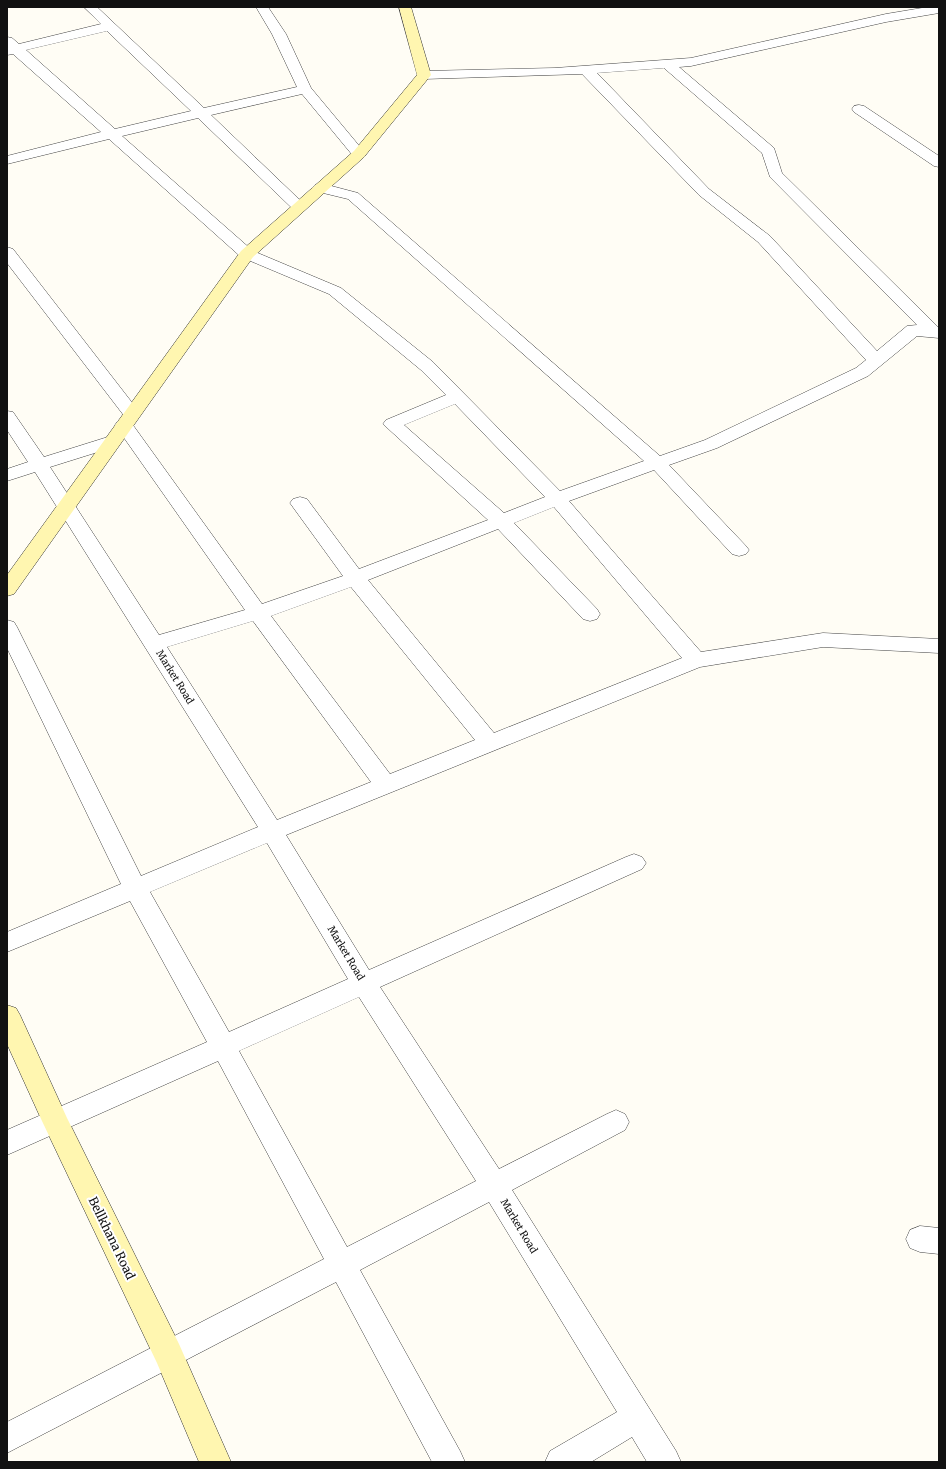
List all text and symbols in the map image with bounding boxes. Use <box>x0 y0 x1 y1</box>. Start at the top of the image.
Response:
street label: Market Road <box>153 648 197 706</box>
street label: Market Road <box>325 923 367 983</box>
street label: Bellkhana Road <box>85 1194 139 1282</box>
street label: Market Road <box>498 1196 540 1256</box>

